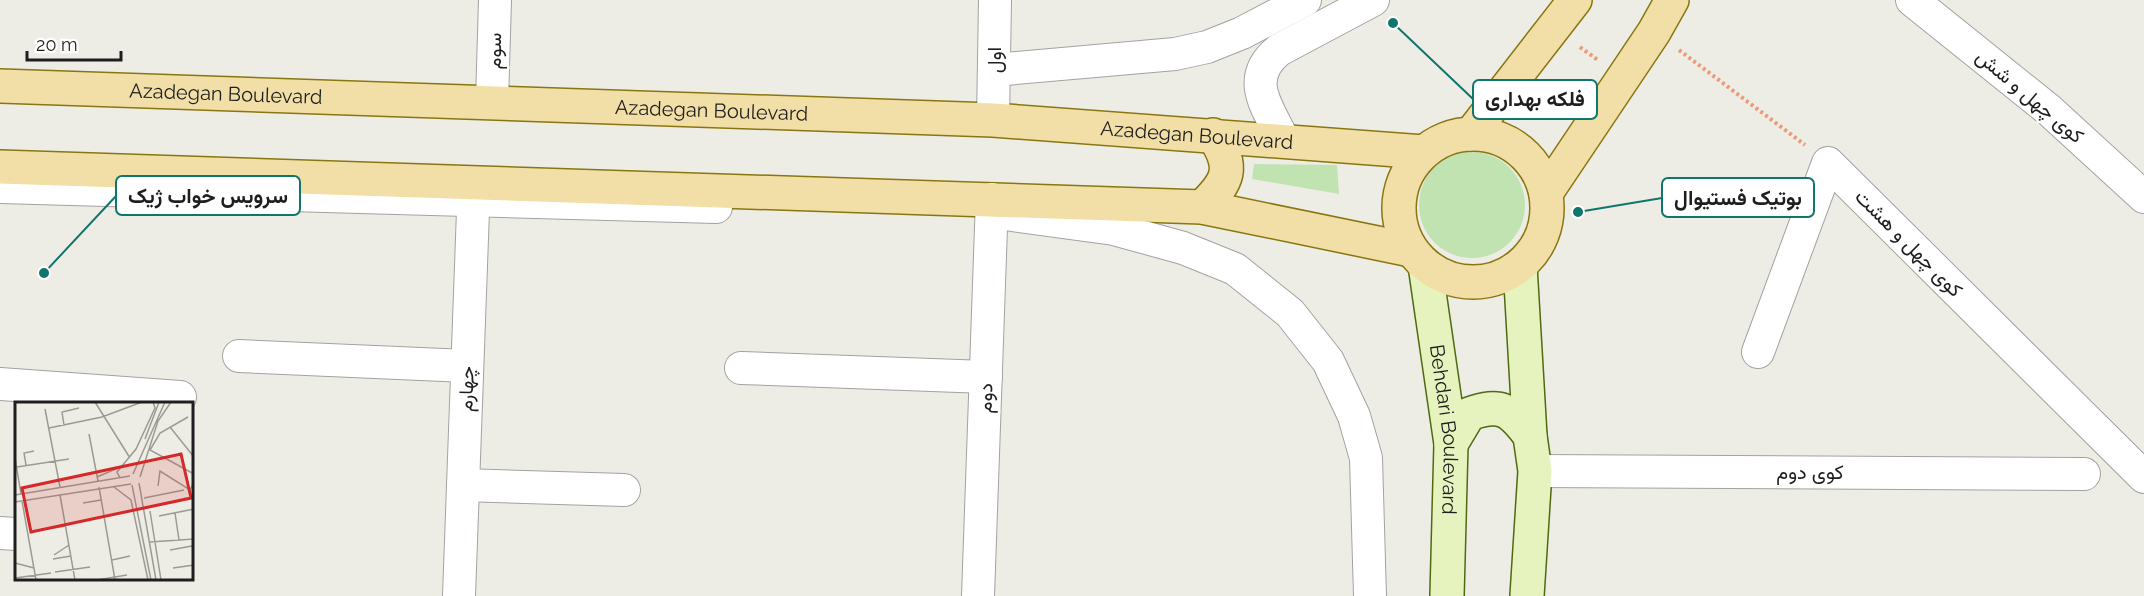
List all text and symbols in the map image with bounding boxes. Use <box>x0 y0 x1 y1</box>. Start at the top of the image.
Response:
scale bar <box>27 24 122 62</box>
street label: سوم <box>482 33 507 70</box>
text: 20 m <box>36 34 78 55</box>
street label: کوی چهل و شش <box>1970 44 2089 150</box>
street label: اول <box>982 47 1007 73</box>
street label: Azadegan Boulevard <box>129 78 323 109</box>
callout: فلکه بهداری <box>1473 80 1597 119</box>
text: فلکه بهداری <box>1485 86 1585 112</box>
street label: Azadegan Boulevard <box>615 95 808 126</box>
street label: Azadegan Boulevard <box>1100 116 1294 154</box>
callout: سرویس خواب ژیک <box>116 176 300 215</box>
callout: بوتیک فستیوال <box>1662 178 1814 217</box>
text: سرویس خواب ژیک <box>128 183 288 209</box>
street label: کوی چهل و هشت <box>1849 184 1968 303</box>
text: بوتیک فستیوال <box>1674 185 1802 211</box>
street label: Behdari Boulevard <box>1425 343 1463 515</box>
street label: چهارم <box>453 366 481 412</box>
street label: دوم <box>972 382 999 414</box>
inset map <box>15 402 194 581</box>
street label: کوی دوم <box>1776 460 1844 485</box>

